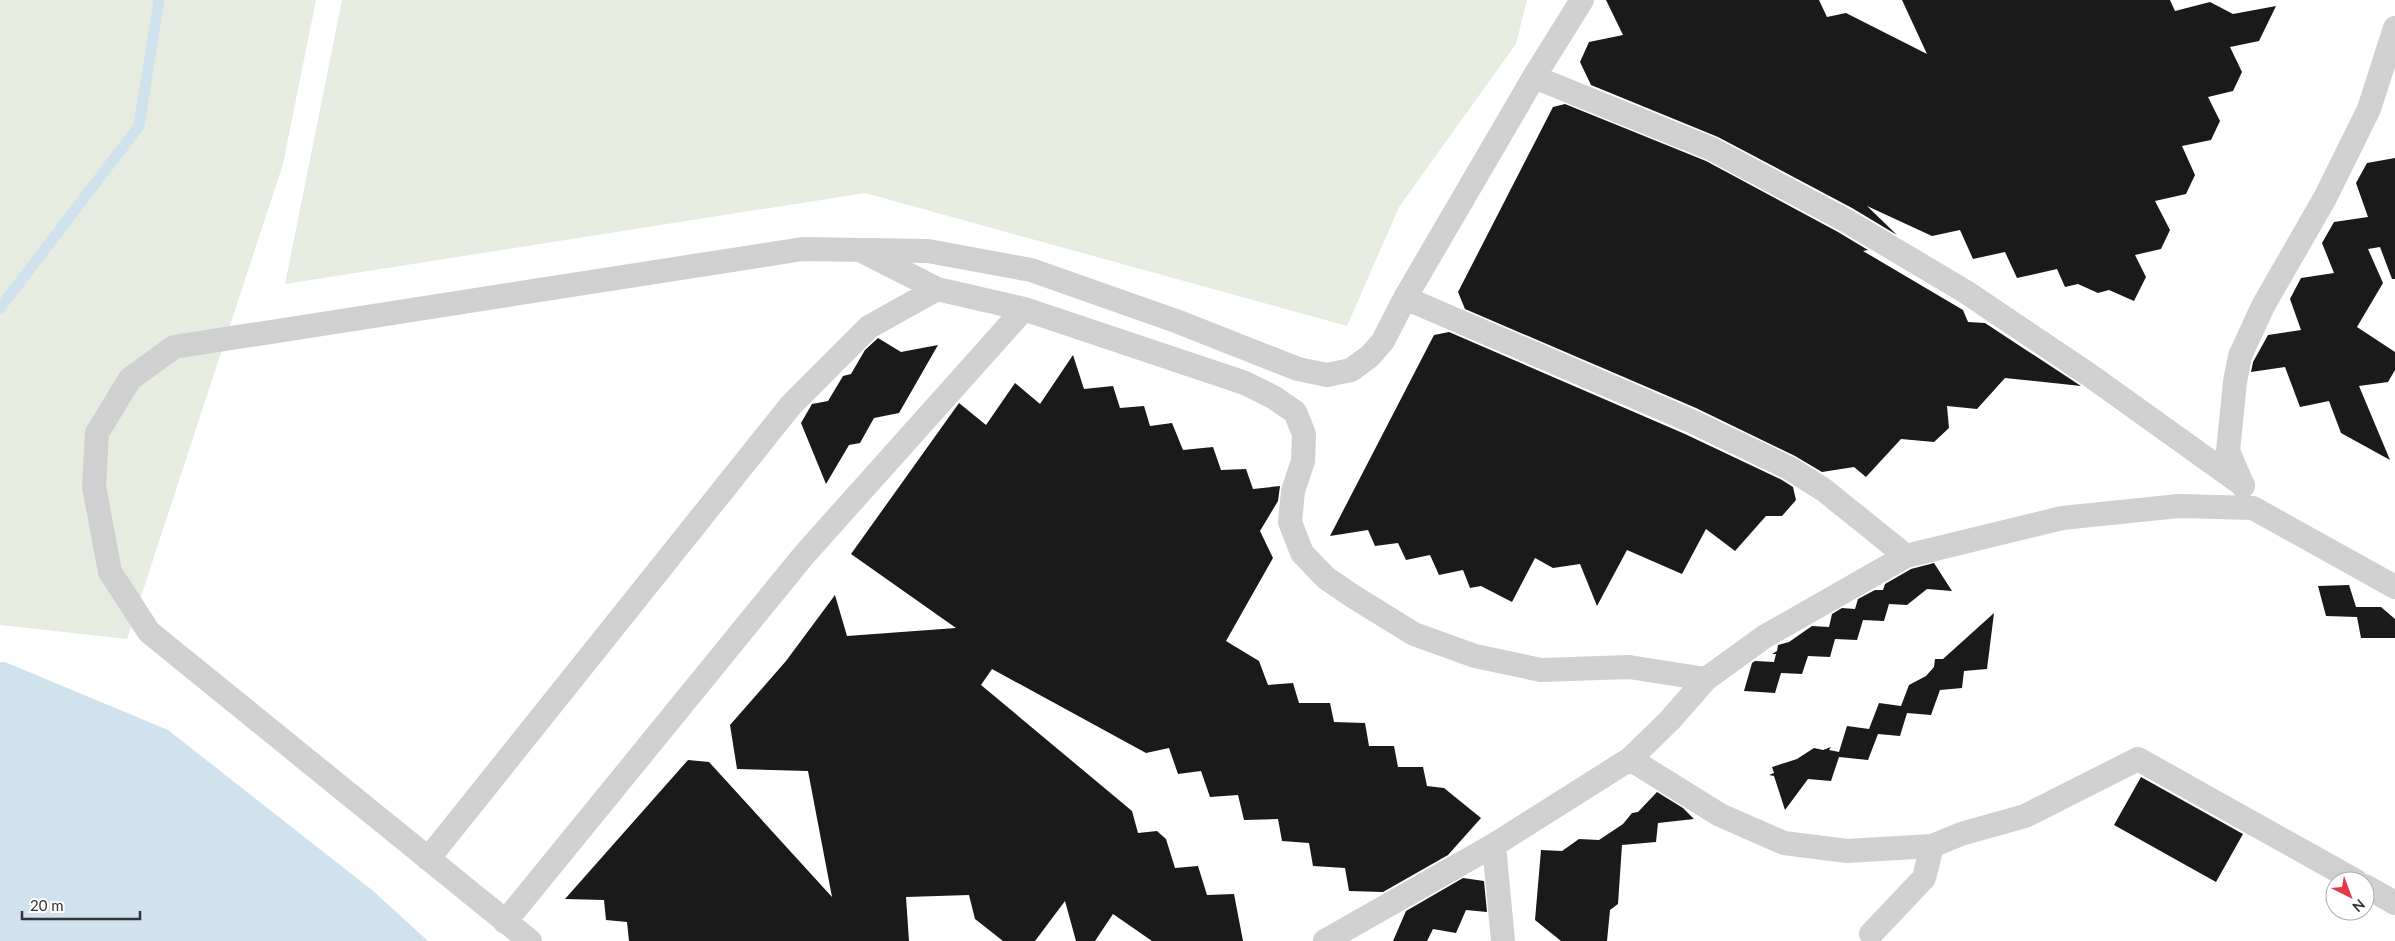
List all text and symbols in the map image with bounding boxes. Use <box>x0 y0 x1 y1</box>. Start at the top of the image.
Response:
north arrow <box>2325 871 2375 921</box>
scale bar <box>22 888 140 920</box>
text: 20 m <box>30 896 64 914</box>
text: N <box>2349 896 2369 916</box>

